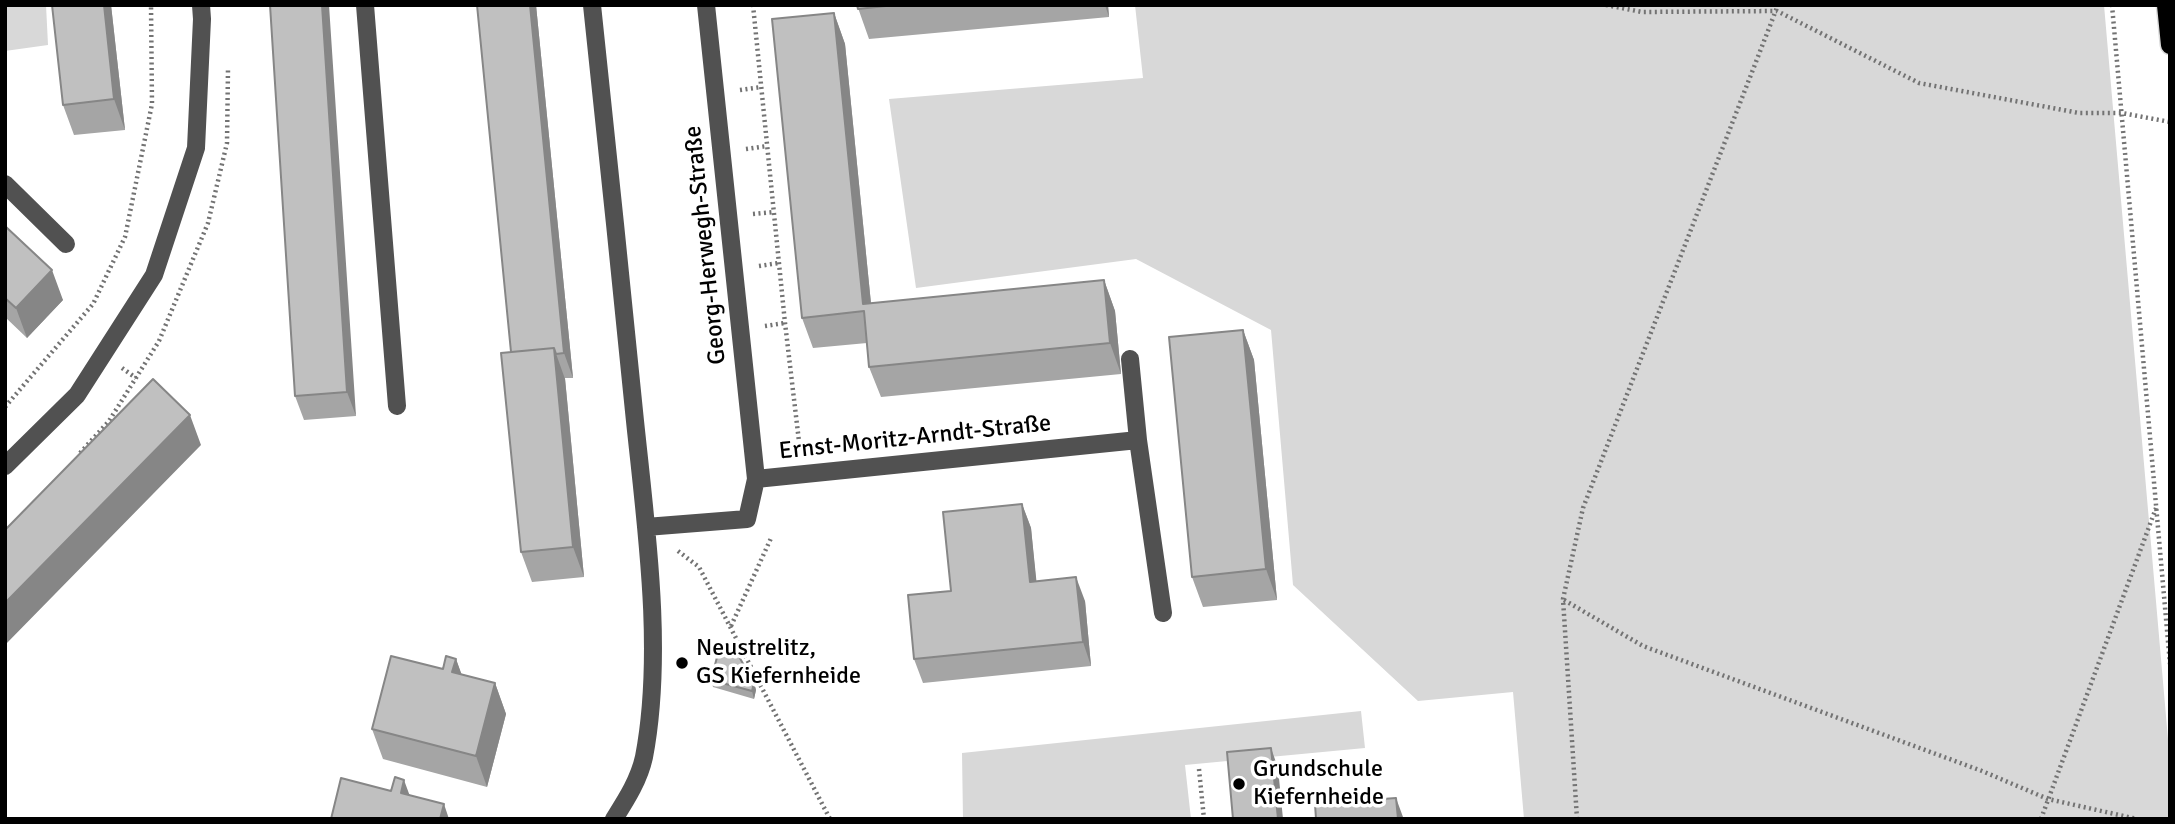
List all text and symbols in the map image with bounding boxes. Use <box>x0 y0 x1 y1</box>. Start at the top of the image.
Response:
street label: Georg-Herwegh-Straße <box>679 124 733 366</box>
street label: Ernst-Moritz-Arndt-Straße <box>777 409 1053 467</box>
place label: Neustrelitz, GS Kiefernheide <box>696 635 861 691</box>
marker: Neustrelitz, GS Kiefernheide <box>674 655 690 671</box>
place label: Grundschule Kiefernheide <box>1253 756 1384 812</box>
marker: Grundschule Kiefernheide <box>1231 776 1247 792</box>

